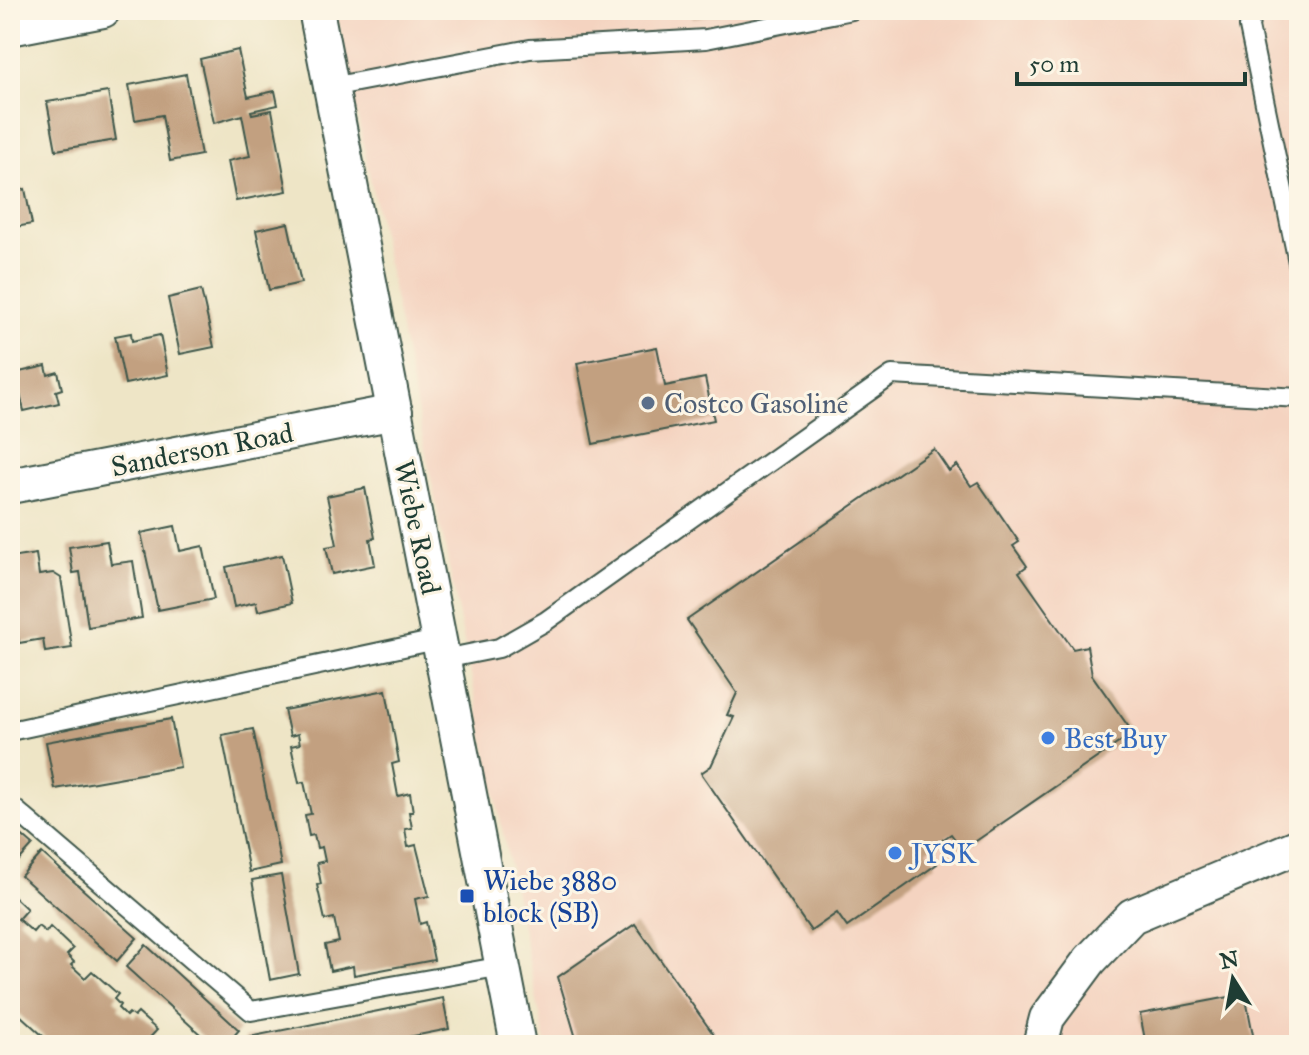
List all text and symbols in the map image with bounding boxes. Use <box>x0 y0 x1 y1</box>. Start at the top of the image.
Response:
scale bar <box>1017 36 1245 86</box>
text: 50 m <box>1029 49 1079 79</box>
place label: Costco Gasoline <box>664 386 849 421</box>
marker: Costco Gasoline <box>639 394 657 412</box>
street label: Sanderson Road <box>108 415 296 484</box>
street label: Wiebe Road <box>386 457 449 598</box>
place label: Best Buy <box>1064 721 1168 756</box>
marker: Best Buy <box>1039 729 1057 747</box>
place label: JYSK <box>908 836 977 871</box>
marker: JYSK <box>886 844 904 862</box>
place label: Wiebe 3880 block (SB) <box>483 863 617 930</box>
marker: Wiebe 3880 block (SB) <box>458 887 476 905</box>
north arrow <box>1193 939 1273 1019</box>
text: N <box>1218 945 1241 975</box>

